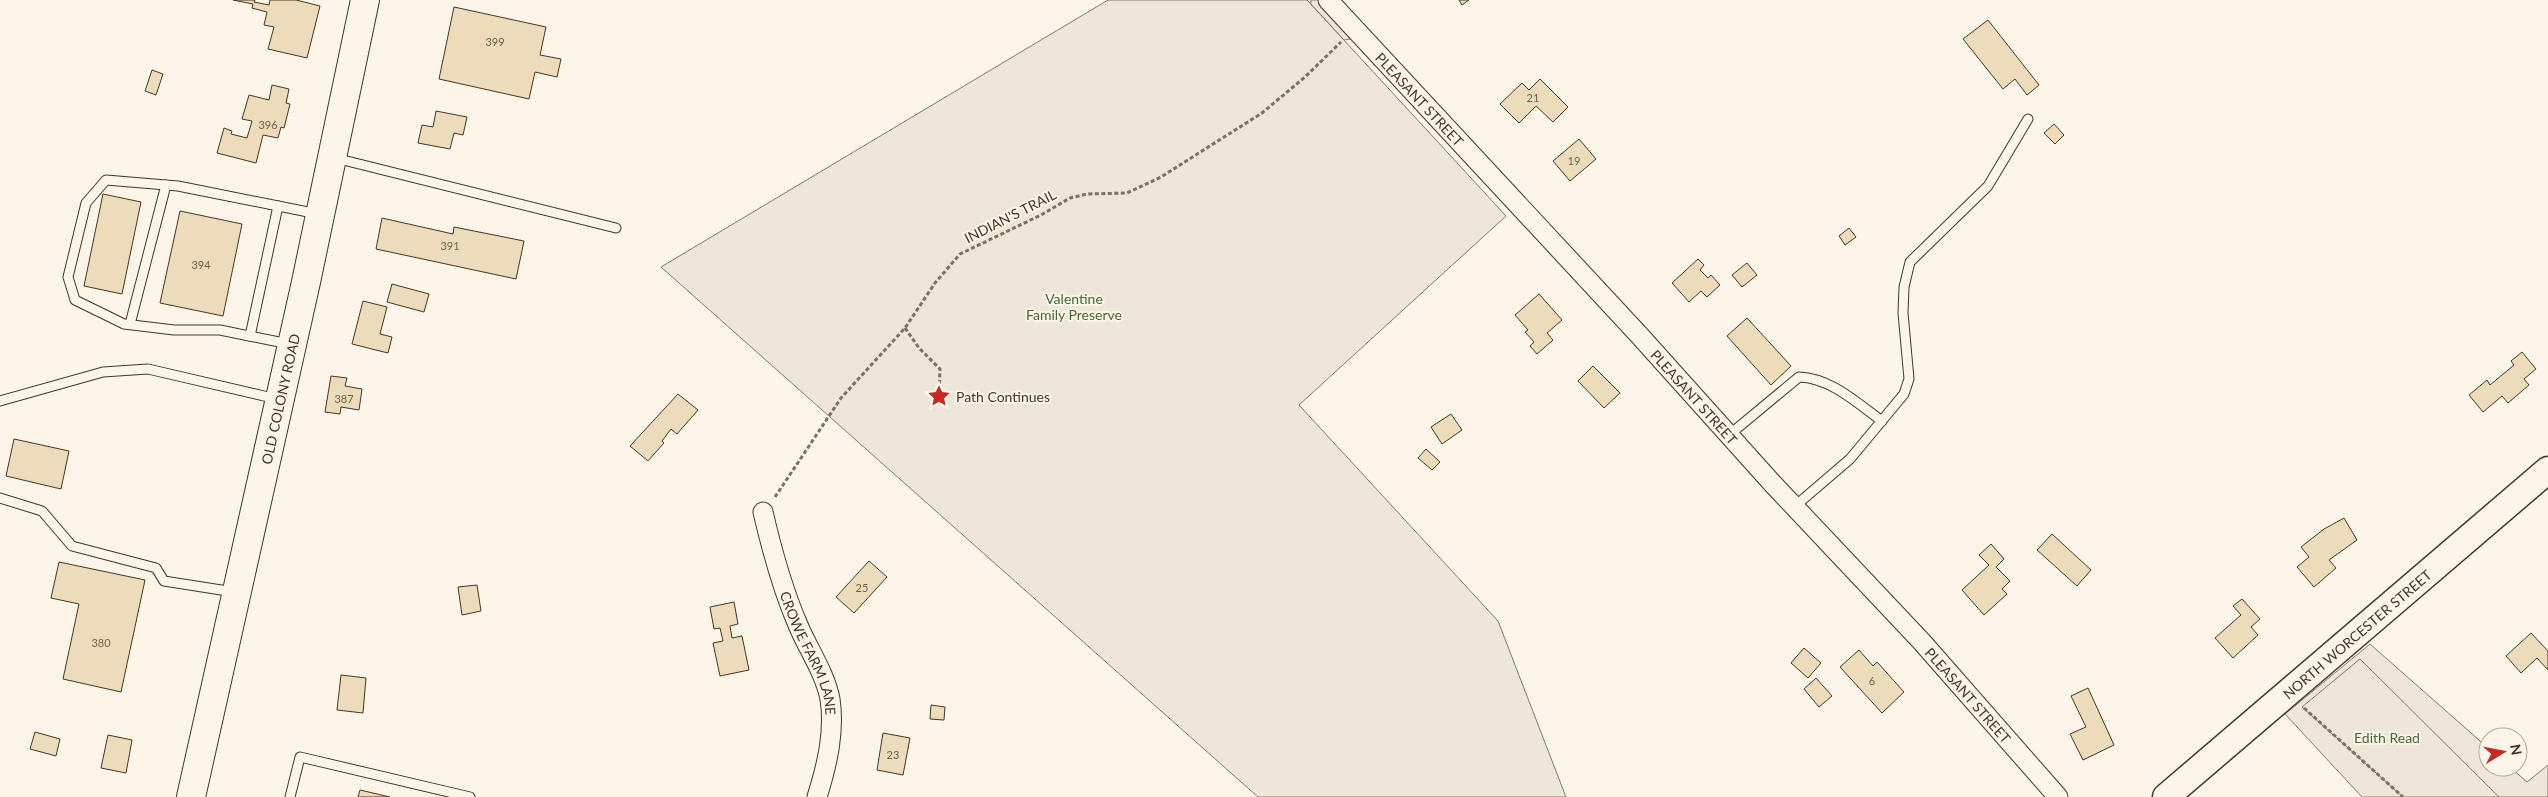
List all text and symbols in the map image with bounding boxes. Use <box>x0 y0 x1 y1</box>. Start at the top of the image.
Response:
house number: 399 <box>485 35 505 48</box>
street label: PLEASANT STREET <box>1372 49 1468 150</box>
house number: 21 <box>1527 91 1539 104</box>
house number: 396 <box>258 118 278 131</box>
house number: 19 <box>1568 154 1580 167</box>
street label: INDIAN'S TRAIL <box>961 186 1059 246</box>
house number: 391 <box>440 239 460 252</box>
house number: 394 <box>191 258 211 271</box>
park label: Valentine Family Preserve <box>1026 290 1122 323</box>
street label: OLD COLONY ROAD <box>257 332 303 466</box>
street label: PLEASANT STREET <box>1648 346 1742 448</box>
place icon: Path Continues <box>926 383 952 409</box>
place label: Path Continues <box>956 388 1050 405</box>
house number: 387 <box>334 392 354 405</box>
street label: NORTH WORCESTER STREET <box>2279 565 2435 702</box>
house number: 25 <box>856 581 868 594</box>
street label: CROWE FARM LANE <box>777 589 840 716</box>
house number: 380 <box>91 636 111 649</box>
street label: PLEASANT STREET <box>1922 644 2015 747</box>
house number: 6 <box>1869 674 1875 687</box>
north arrow <box>2478 727 2528 777</box>
park label: Edith Read <box>2354 729 2420 746</box>
text: N <box>2507 743 2526 756</box>
house number: 23 <box>887 748 899 761</box>

